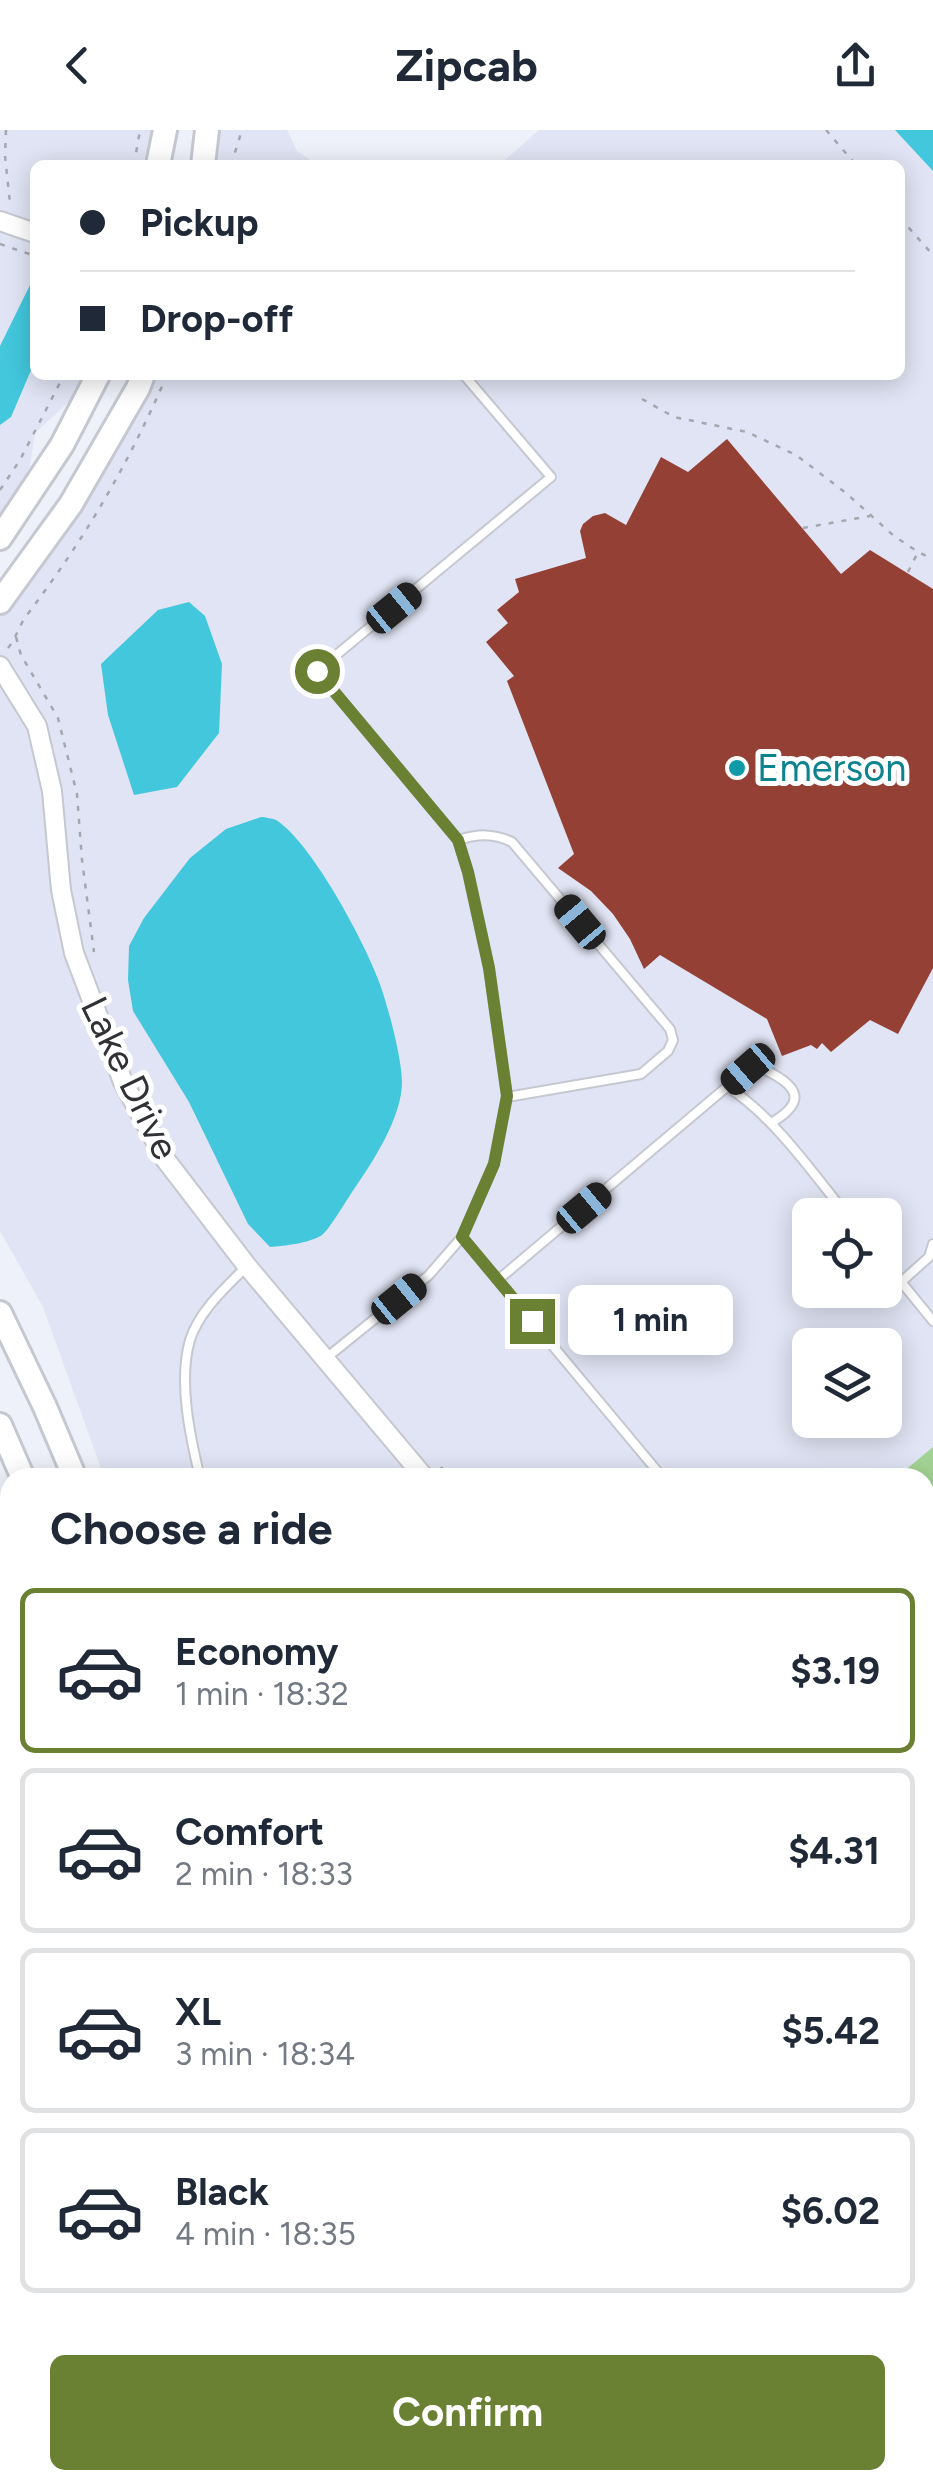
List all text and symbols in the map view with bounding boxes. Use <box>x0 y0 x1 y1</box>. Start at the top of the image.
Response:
icon: back <box>50 38 105 93</box>
text: Zipcab <box>395 38 538 92</box>
icon: share <box>828 38 883 93</box>
text: Pickup <box>140 200 258 246</box>
text: Drop-off <box>140 296 293 342</box>
car <box>361 577 427 639</box>
route start <box>295 649 340 694</box>
place label: Emerson <box>757 745 906 791</box>
marker: Emerson <box>726 757 748 779</box>
car <box>549 889 611 955</box>
street label: Lake Drive <box>71 989 189 1167</box>
car <box>716 1038 780 1100</box>
car <box>551 1177 617 1239</box>
map controls <box>792 1198 902 1438</box>
button: locate <box>792 1198 902 1308</box>
car <box>366 1268 432 1330</box>
callout: 1 min <box>567 1286 732 1356</box>
route end <box>510 1299 555 1344</box>
text: 1 min <box>613 1301 688 1339</box>
button: layers <box>792 1328 902 1438</box>
text: Choose a ride <box>50 1501 332 1555</box>
icon: car <box>55 1626 145 1716</box>
text: Economy <box>175 1629 338 1675</box>
text: $3.19 <box>790 1648 880 1694</box>
text: 1 min · 18:32 <box>175 1675 349 1713</box>
icon: car <box>55 1806 145 1896</box>
text: Comfort <box>175 1809 324 1855</box>
text: $4.31 <box>788 1828 880 1874</box>
text: 2 min · 18:33 <box>175 1855 353 1893</box>
icon: car <box>55 1986 145 2076</box>
text: XL <box>175 1989 221 2035</box>
text: $5.42 <box>781 2008 880 2054</box>
text: 3 min · 18:34 <box>175 2035 355 2073</box>
icon: car <box>55 2166 145 2256</box>
text: Black <box>175 2169 269 2215</box>
text: $6.02 <box>781 2188 880 2234</box>
text: 4 min · 18:35 <box>175 2215 356 2253</box>
button: Confirm <box>50 2355 885 2470</box>

